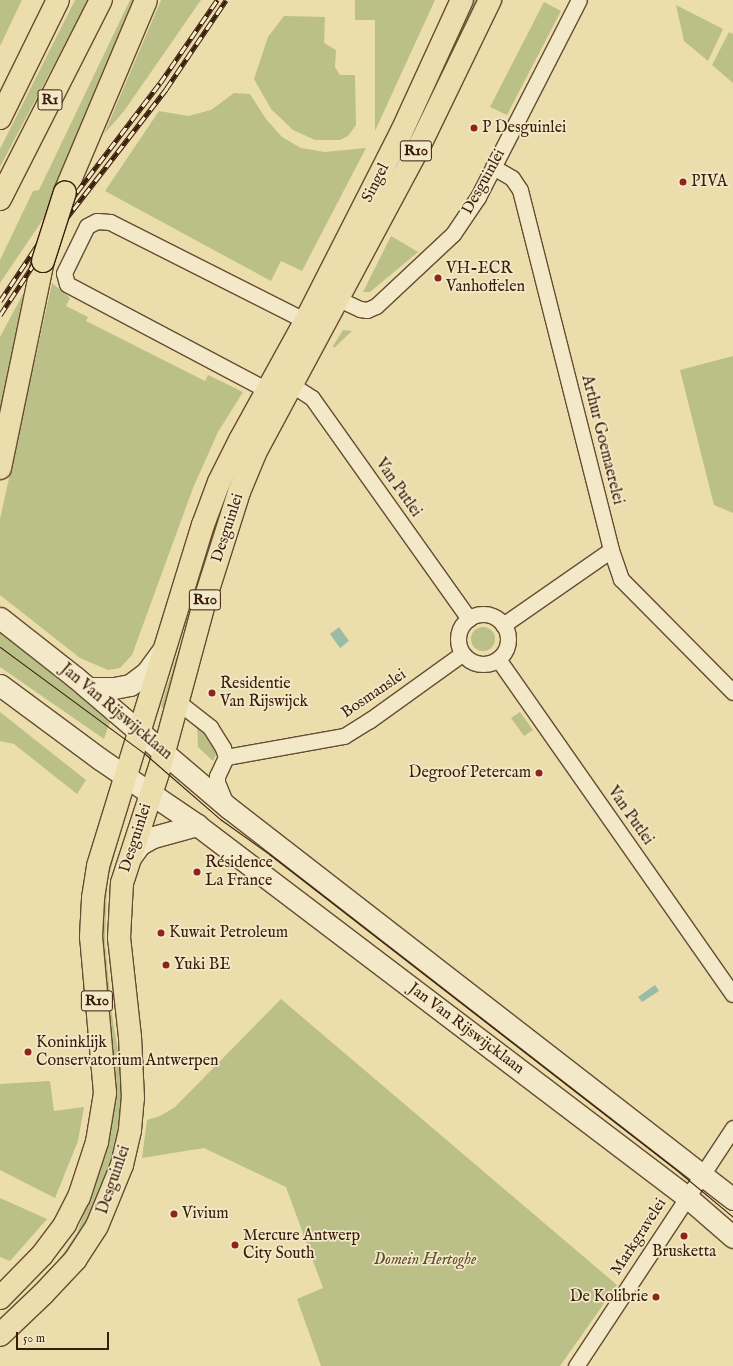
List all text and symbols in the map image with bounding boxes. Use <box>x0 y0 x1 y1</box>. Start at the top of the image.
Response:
road number: R1 <box>37 87 63 113</box>
place label: P Desguinlei <box>482 118 566 138</box>
marker: P Desguinlei <box>469 123 479 133</box>
road number: R10 <box>399 138 433 164</box>
street label: Desguinlei <box>458 146 510 218</box>
street label: Singel <box>358 160 394 206</box>
place label: PIVA <box>691 172 728 192</box>
marker: PIVA <box>678 177 688 187</box>
place label: VH-ECR Vanhoffelen <box>446 259 525 297</box>
marker: VH-ECR Vanhoffelen <box>433 273 443 283</box>
street label: Arthur Goemaerelei <box>577 373 627 507</box>
street label: Van Putlei <box>371 455 425 521</box>
street label: Desguinlei <box>208 491 248 565</box>
road number: R10 <box>188 587 222 613</box>
street label: Jan Van Rijswijcklaan <box>56 660 176 764</box>
street label: Bosmanslei <box>338 665 410 723</box>
place label: Residentie Van Rijswijck <box>220 674 308 712</box>
marker: Residentie Van Rijswijck <box>207 688 217 698</box>
place label: Degroof Petercam <box>409 763 531 783</box>
marker: Degroof Petercam <box>534 768 544 778</box>
street label: Van Putlei <box>603 783 657 849</box>
street label: Desguinlei <box>116 801 156 875</box>
place label: Résidence La France <box>205 853 273 891</box>
marker: Résidence La France <box>192 867 202 877</box>
place label: Kuwait Petroleum <box>169 923 288 943</box>
marker: Kuwait Petroleum <box>156 928 166 938</box>
place label: Yuki BE <box>174 955 230 975</box>
marker: Yuki BE <box>161 960 171 970</box>
street label: Jan Van Rijswijcklaan <box>404 979 528 1079</box>
road number: R10 <box>80 988 114 1014</box>
place label: Koninklijk Conservatorium Antwerpen <box>36 1033 219 1071</box>
marker: Koninklijk Conservatorium Antwerpen <box>23 1047 33 1057</box>
street label: Desguinlei <box>93 1143 135 1217</box>
street label: Markgravelei <box>607 1195 671 1279</box>
place label: Vivium <box>182 1204 229 1224</box>
marker: Vivium <box>169 1209 179 1219</box>
place label: Mercure Antwerp City South <box>243 1226 360 1264</box>
marker: Brusketta <box>679 1231 689 1241</box>
marker: Mercure Antwerp City South <box>230 1240 240 1250</box>
place label: Brusketta <box>652 1242 716 1262</box>
park label: Domein Hertoghe <box>374 1250 476 1270</box>
place label: De Kolibrie <box>570 1287 648 1307</box>
marker: De Kolibrie <box>651 1292 661 1302</box>
scale bar <box>18 1324 111 1350</box>
text: 50 m <box>23 1331 45 1346</box>

